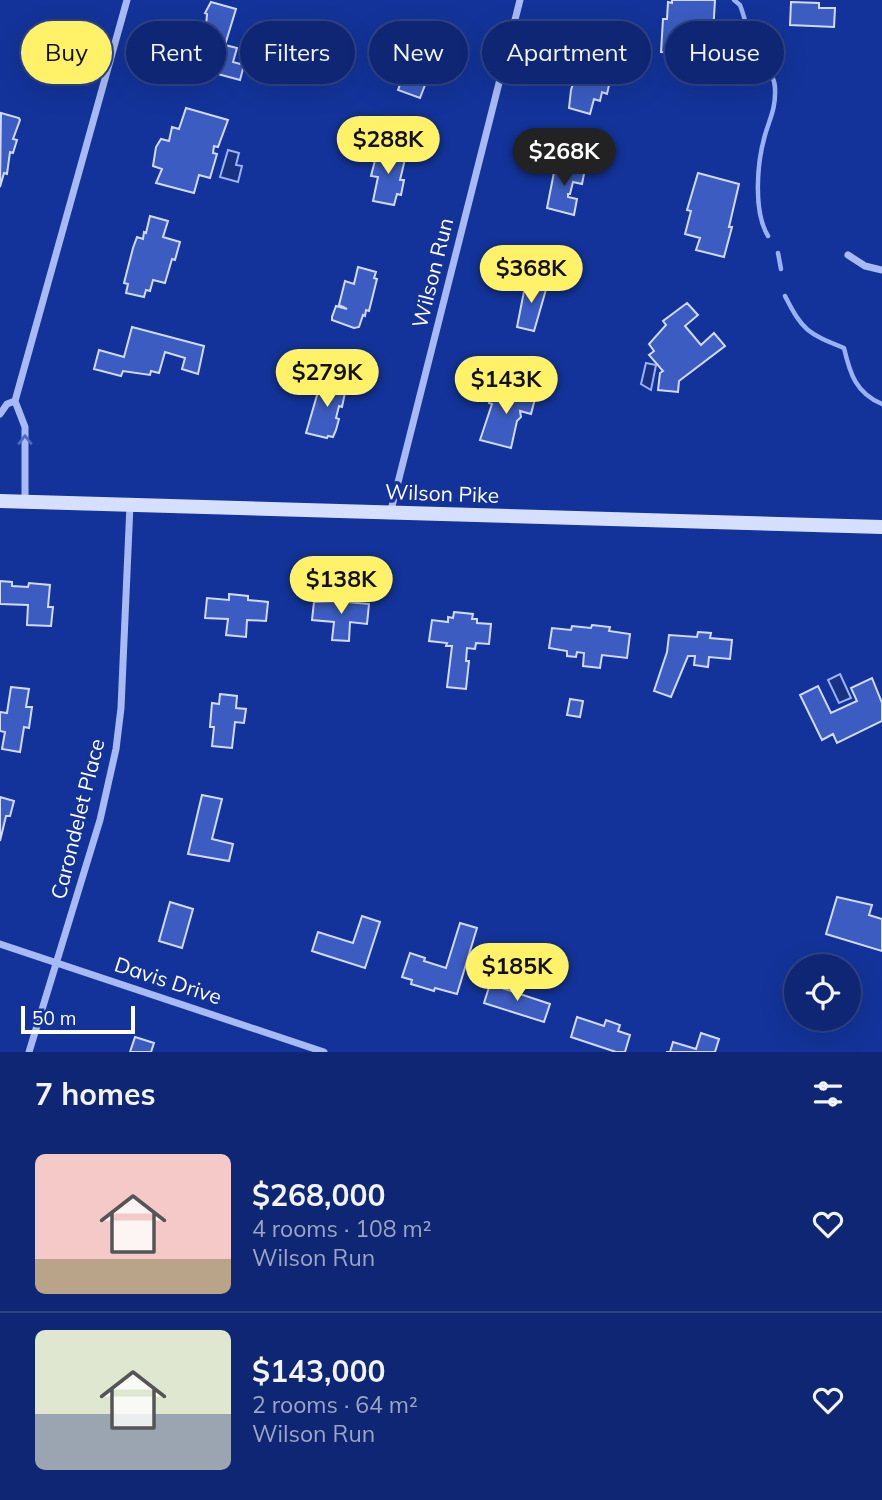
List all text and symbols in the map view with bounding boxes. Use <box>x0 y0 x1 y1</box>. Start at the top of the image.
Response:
chip: Buy <box>21 21 112 84</box>
chip: Rent <box>126 21 226 84</box>
chip: Filters <box>240 21 355 84</box>
chip: New <box>369 21 468 84</box>
chip: Apartment <box>482 21 651 84</box>
chip: House <box>665 21 784 84</box>
pin: $288K <box>339 116 437 176</box>
text: $288K <box>353 124 423 153</box>
pin: $268K <box>515 128 613 188</box>
text: $268K <box>529 136 599 165</box>
street label: Wilson Run <box>406 215 458 330</box>
pin: $368K <box>482 246 580 305</box>
text: $368K <box>496 253 566 282</box>
pin: $279K <box>278 350 376 409</box>
pin: $143K <box>457 356 555 416</box>
text: $279K <box>292 357 362 386</box>
text: $143K <box>471 364 541 393</box>
one-way arrow <box>17 434 33 445</box>
street label: Wilson Pike <box>385 478 500 508</box>
pin: $138K <box>292 556 390 616</box>
text: $138K <box>306 564 376 593</box>
street label: Carondelet Place <box>45 736 110 902</box>
pin: $185K <box>468 944 566 1003</box>
street label: Davis Drive <box>112 951 225 1010</box>
text: $185K <box>482 951 552 980</box>
map controls <box>784 954 861 1031</box>
button: locate <box>784 954 861 1031</box>
scale bar <box>21 1003 135 1035</box>
text: 50 m <box>32 1006 76 1030</box>
text: 7 homes <box>35 1075 156 1113</box>
icon: filters <box>809 1075 847 1113</box>
text: $268,000 <box>252 1176 385 1214</box>
icon: home <box>91 1182 175 1266</box>
icon: heart <box>809 1205 847 1243</box>
text: 4 rooms · 108 m² <box>252 1214 432 1243</box>
text: Wilson Run <box>252 1243 375 1272</box>
text: $143,000 <box>252 1352 385 1390</box>
icon: home <box>91 1358 175 1442</box>
icon: heart <box>809 1381 847 1419</box>
text: 2 rooms · 64 m² <box>252 1390 418 1419</box>
text: Wilson Run <box>252 1419 375 1448</box>

